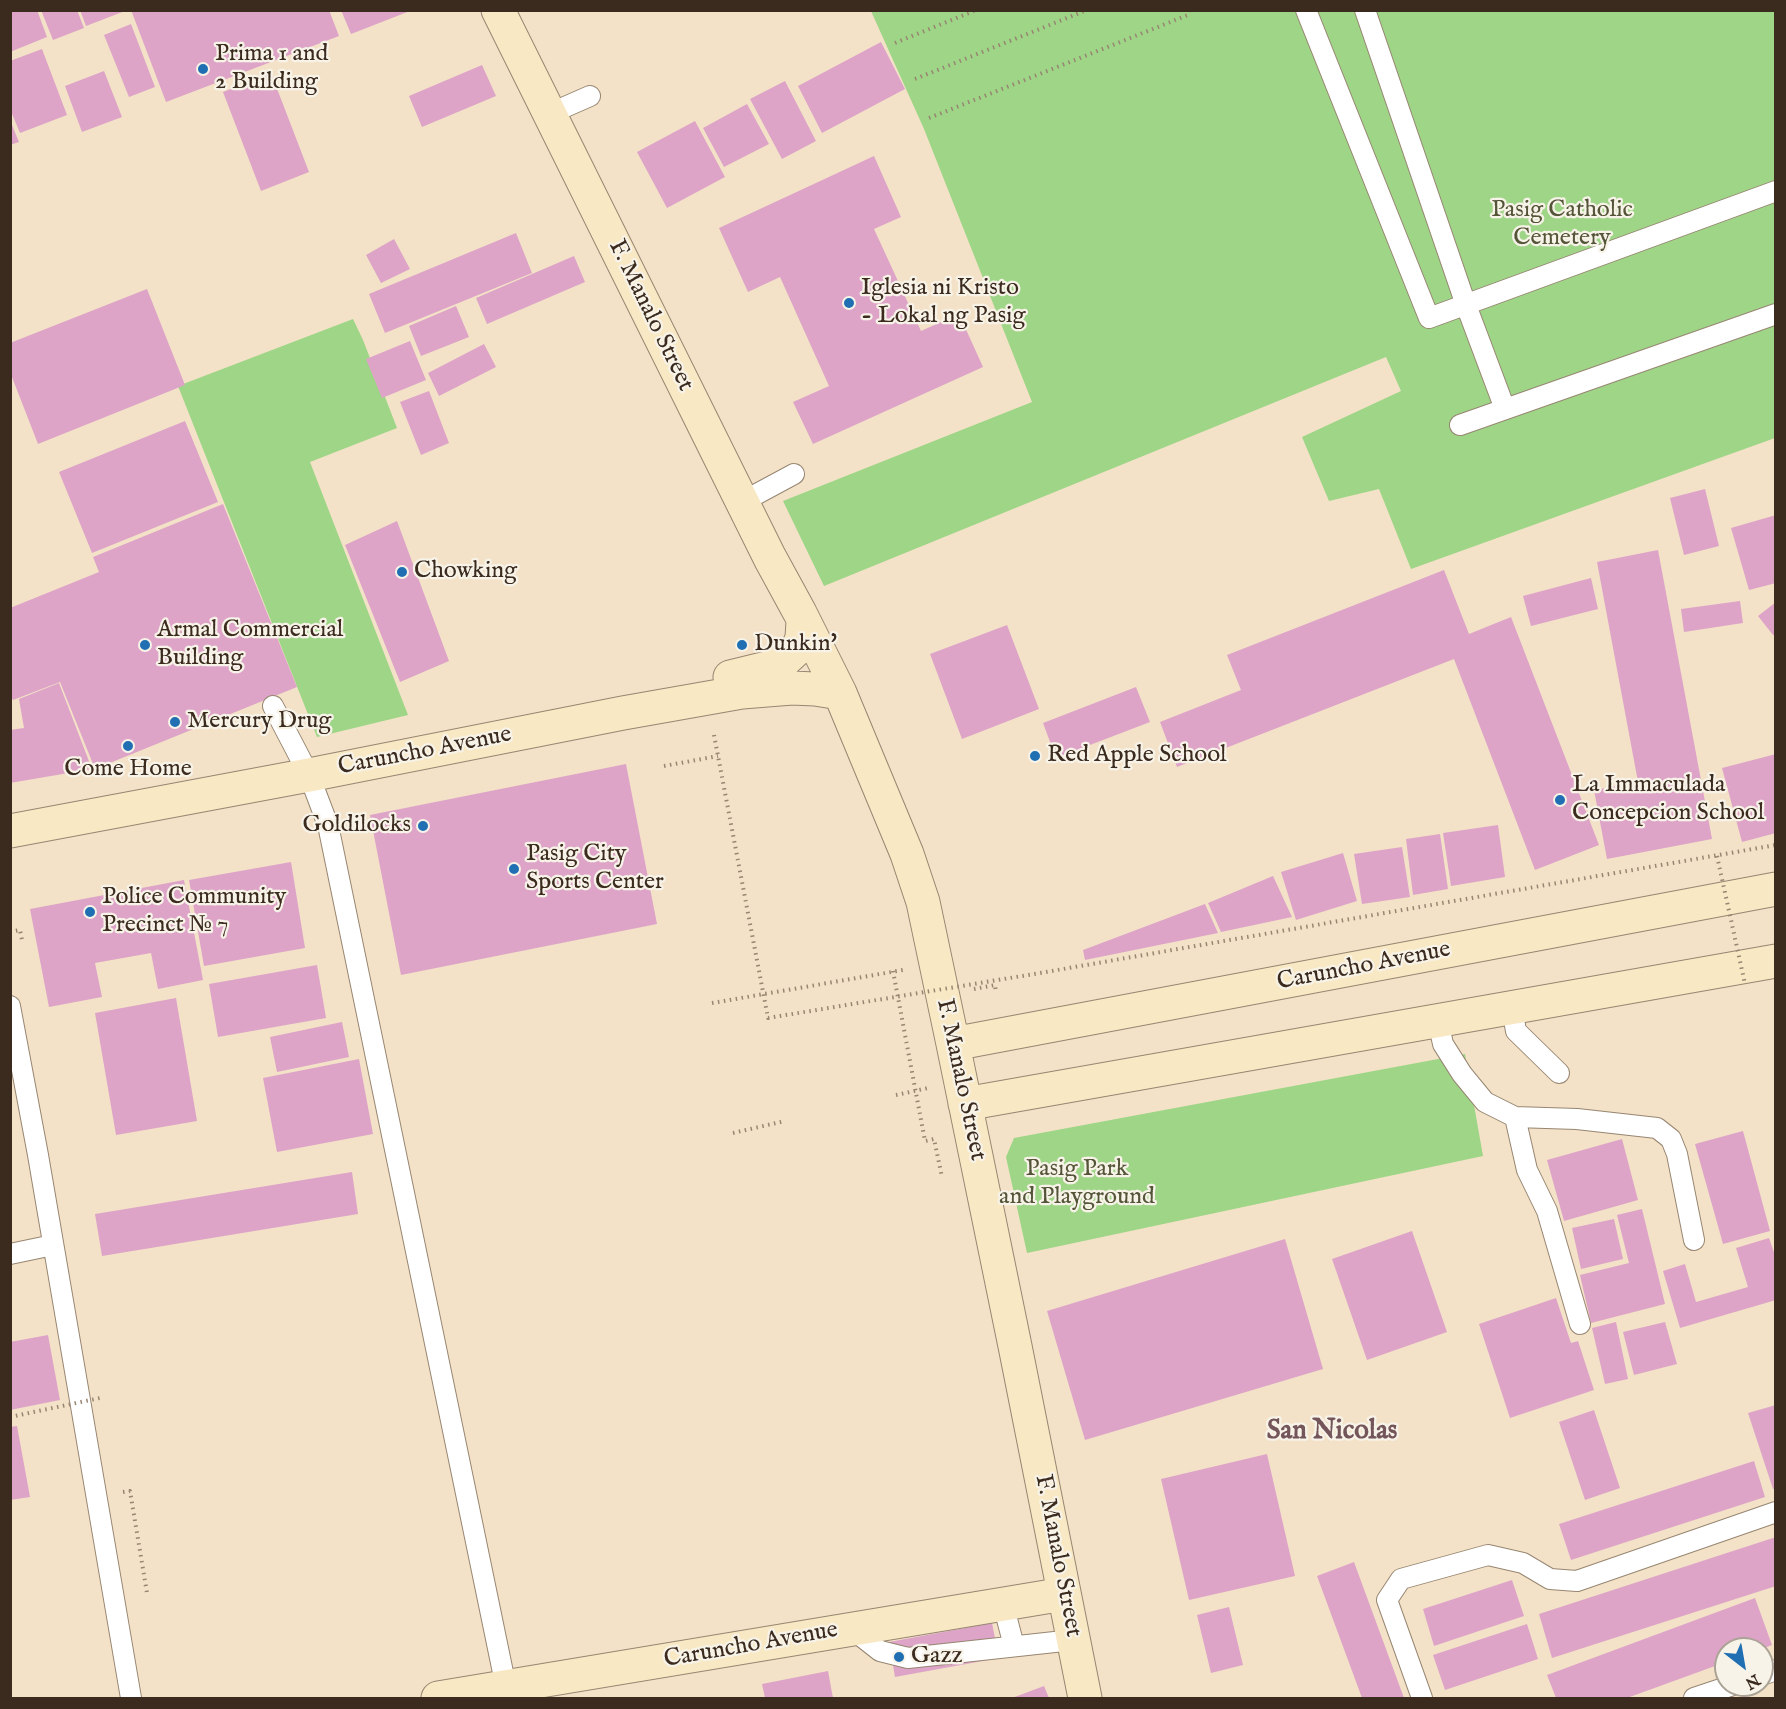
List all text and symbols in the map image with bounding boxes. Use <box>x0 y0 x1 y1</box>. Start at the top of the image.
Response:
place label: Prima 1 and 2 Building <box>215 41 328 97</box>
marker: Prima 1 and 2 Building <box>196 62 210 76</box>
park label: Pasig Catholic Cemetery <box>1491 197 1633 253</box>
street label: F. Manalo Street <box>601 236 699 396</box>
place label: Iglesia ni Kristo - Lokal ng Pasig <box>861 275 1026 331</box>
marker: Iglesia ni Kristo - Lokal ng Pasig <box>842 296 856 310</box>
place label: Chowking <box>414 558 517 586</box>
marker: Chowking <box>395 565 409 579</box>
place label: Armal Commercial Building <box>157 617 343 673</box>
place label: Dunkin' <box>754 631 837 659</box>
marker: Armal Commercial Building <box>138 638 152 652</box>
marker: Dunkin' <box>735 638 749 652</box>
place label: Mercury Drug <box>187 708 331 736</box>
marker: Mercury Drug <box>168 715 182 729</box>
street label: Caruncho Avenue <box>336 721 514 783</box>
marker: Come Home <box>121 739 135 753</box>
place label: Red Apple School <box>1047 742 1227 770</box>
marker: Red Apple School <box>1028 749 1042 763</box>
place label: Come Home <box>64 756 192 784</box>
place label: La Immaculada Concepcion School <box>1572 772 1764 828</box>
marker: La Immaculada Concepcion School <box>1553 793 1567 807</box>
place label: Goldilocks <box>302 812 411 840</box>
marker: Goldilocks <box>416 819 430 833</box>
place label: Pasig City Sports Center <box>526 841 664 897</box>
marker: Pasig City Sports Center <box>507 862 521 876</box>
place label: Police Community Precinct № 7 <box>102 884 286 940</box>
marker: Police Community Precinct № 7 <box>83 905 97 919</box>
street label: Caruncho Avenue <box>1275 936 1453 998</box>
street label: F. Manalo Street <box>929 996 991 1164</box>
park label: Pasig Park and Playground <box>999 1156 1155 1212</box>
district label: San Nicolas <box>1267 1416 1397 1448</box>
street label: F. Manalo Street <box>1027 1472 1087 1640</box>
street label: Caruncho Avenue <box>662 1617 840 1675</box>
north arrow <box>1714 1637 1774 1697</box>
place label: Gazz <box>911 1643 963 1671</box>
marker: Gazz <box>892 1650 906 1664</box>
text: N <box>1741 1669 1763 1693</box>

